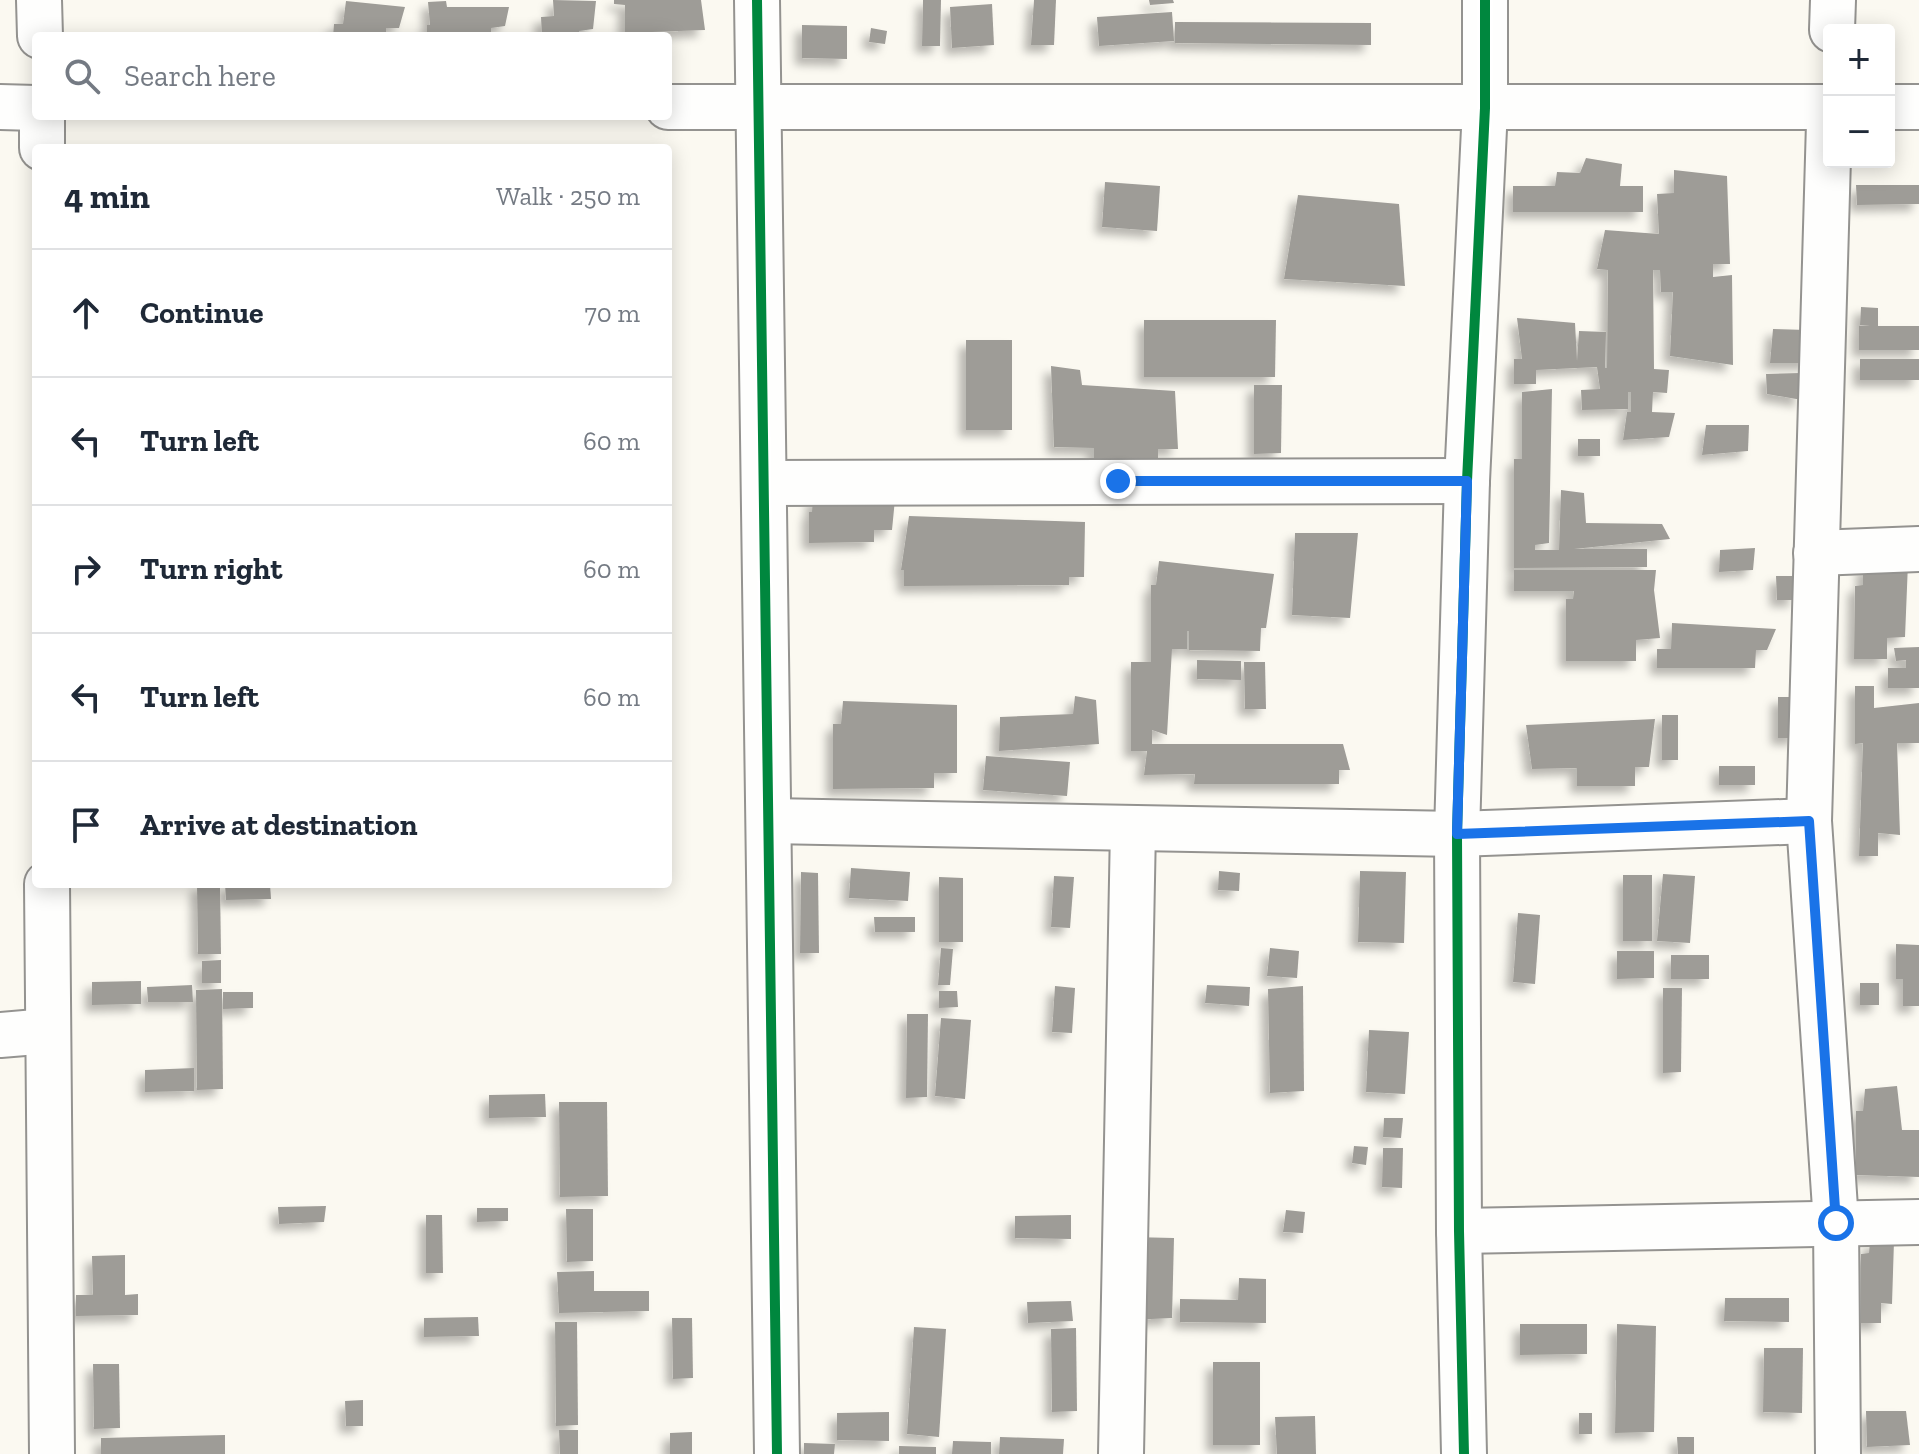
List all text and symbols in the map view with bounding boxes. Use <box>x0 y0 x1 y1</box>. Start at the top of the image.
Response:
map controls <box>1823 24 1895 168</box>
button: + <box>1823 24 1895 96</box>
search box <box>32 32 672 120</box>
icon: search <box>60 54 104 98</box>
text: Search here <box>124 58 276 94</box>
button: − <box>1823 96 1895 168</box>
text: 4 min <box>64 176 150 217</box>
text: Walk · 250 m <box>496 180 640 212</box>
icon: ahead <box>64 291 108 335</box>
text: Continue <box>140 295 264 331</box>
text: 70 m <box>584 297 640 329</box>
icon: left <box>64 419 108 463</box>
text: Turn left <box>140 423 259 459</box>
text: 60 m <box>583 425 640 457</box>
route end <box>1100 463 1136 499</box>
icon: right <box>64 547 108 591</box>
text: Turn right <box>140 551 282 587</box>
text: 60 m <box>583 553 640 585</box>
icon: left <box>64 675 108 719</box>
text: Turn left <box>140 679 259 715</box>
text: 60 m <box>583 681 640 713</box>
icon: arrive <box>64 803 108 847</box>
text: Arrive at destination <box>140 807 417 843</box>
route start <box>1818 1205 1854 1241</box>

